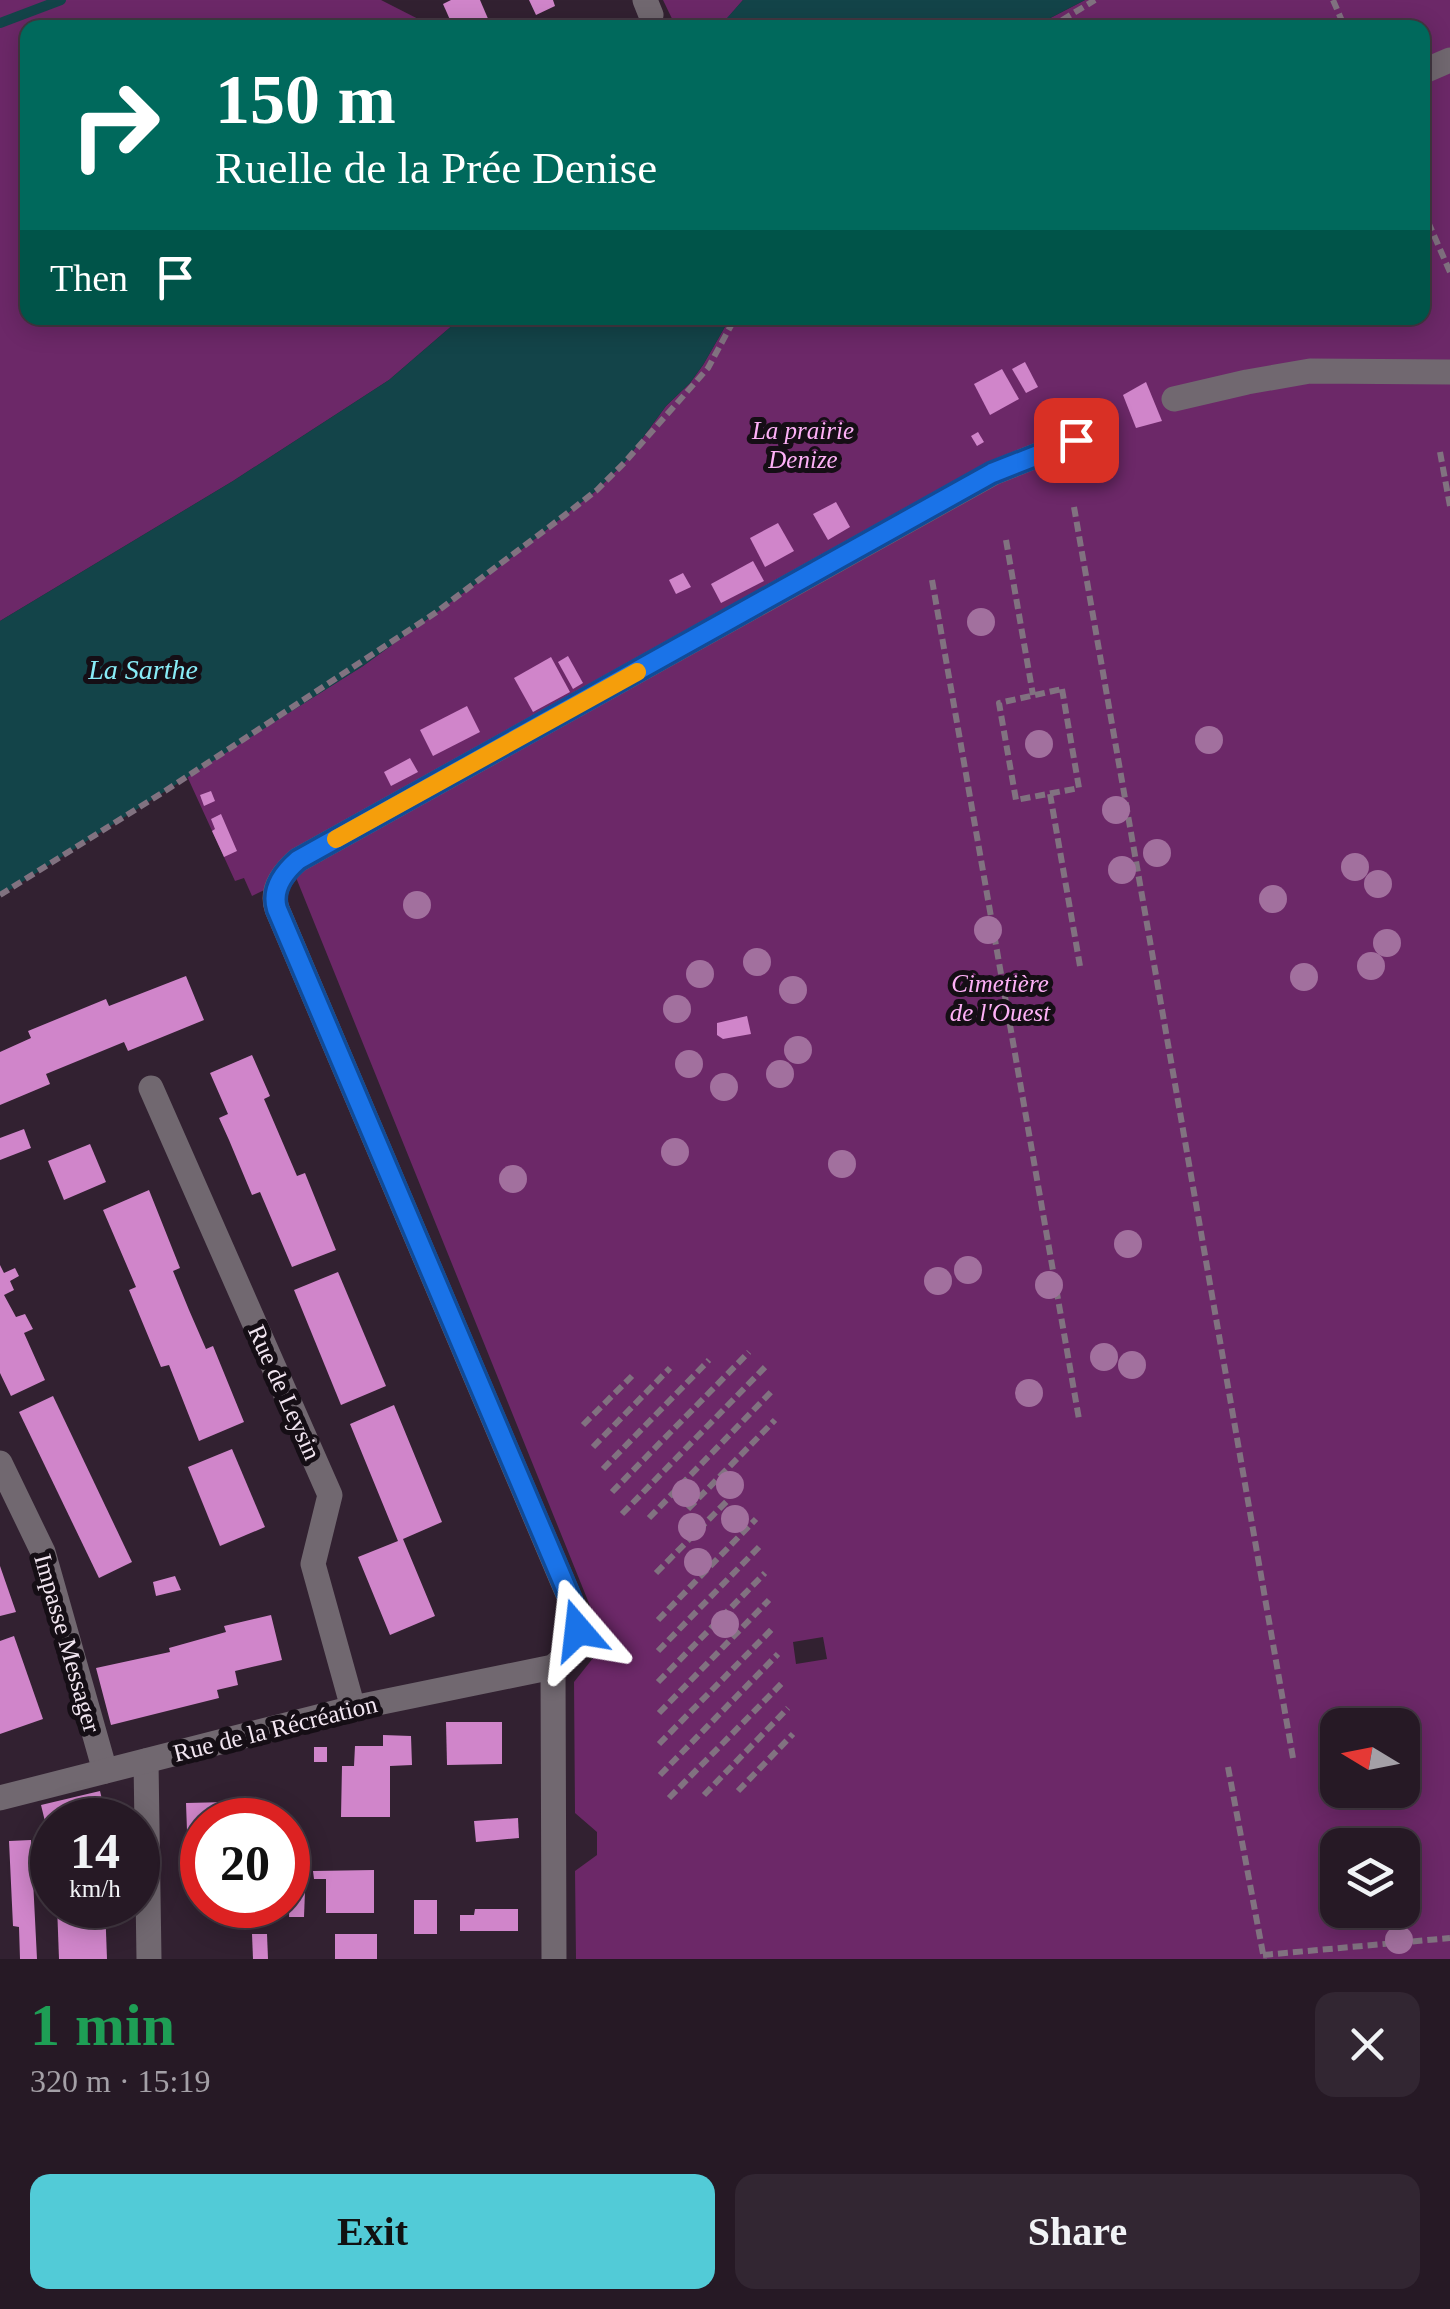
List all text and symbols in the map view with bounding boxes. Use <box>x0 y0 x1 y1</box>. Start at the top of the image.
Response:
icon: right <box>50 60 180 190</box>
text: 150 m <box>215 61 396 138</box>
text: Ruelle de la Prée Denise <box>215 143 657 193</box>
icon: arrive <box>148 250 203 305</box>
text: Then <box>50 257 128 299</box>
pin <box>1034 398 1119 483</box>
icon: arrive <box>1049 413 1104 468</box>
park label: La prairie Denize <box>751 417 854 473</box>
water label: La Sarthe <box>87 654 198 685</box>
park label: Cimetière de l'Ouest <box>950 970 1051 1026</box>
street label: Rue de Leysin <box>243 1321 326 1464</box>
street label: Impasse Messager <box>29 1551 106 1736</box>
position arrow <box>526 1578 630 1682</box>
street label: Rue de la Récréation <box>170 1690 380 1767</box>
north arrow <box>1320 1708 1420 1808</box>
map controls <box>1320 1708 1420 1928</box>
speed limit sign: 20 <box>180 1798 310 1928</box>
text: 14 <box>70 1823 120 1879</box>
button: layers <box>1320 1828 1420 1928</box>
text: km/h <box>69 1875 121 1902</box>
text: 1 min <box>30 1992 175 2058</box>
button: close <box>1315 1992 1420 2097</box>
text: 320 m · 15:19 <box>30 2063 210 2099</box>
button: Exit <box>30 2174 715 2289</box>
button: Share <box>735 2174 1420 2289</box>

